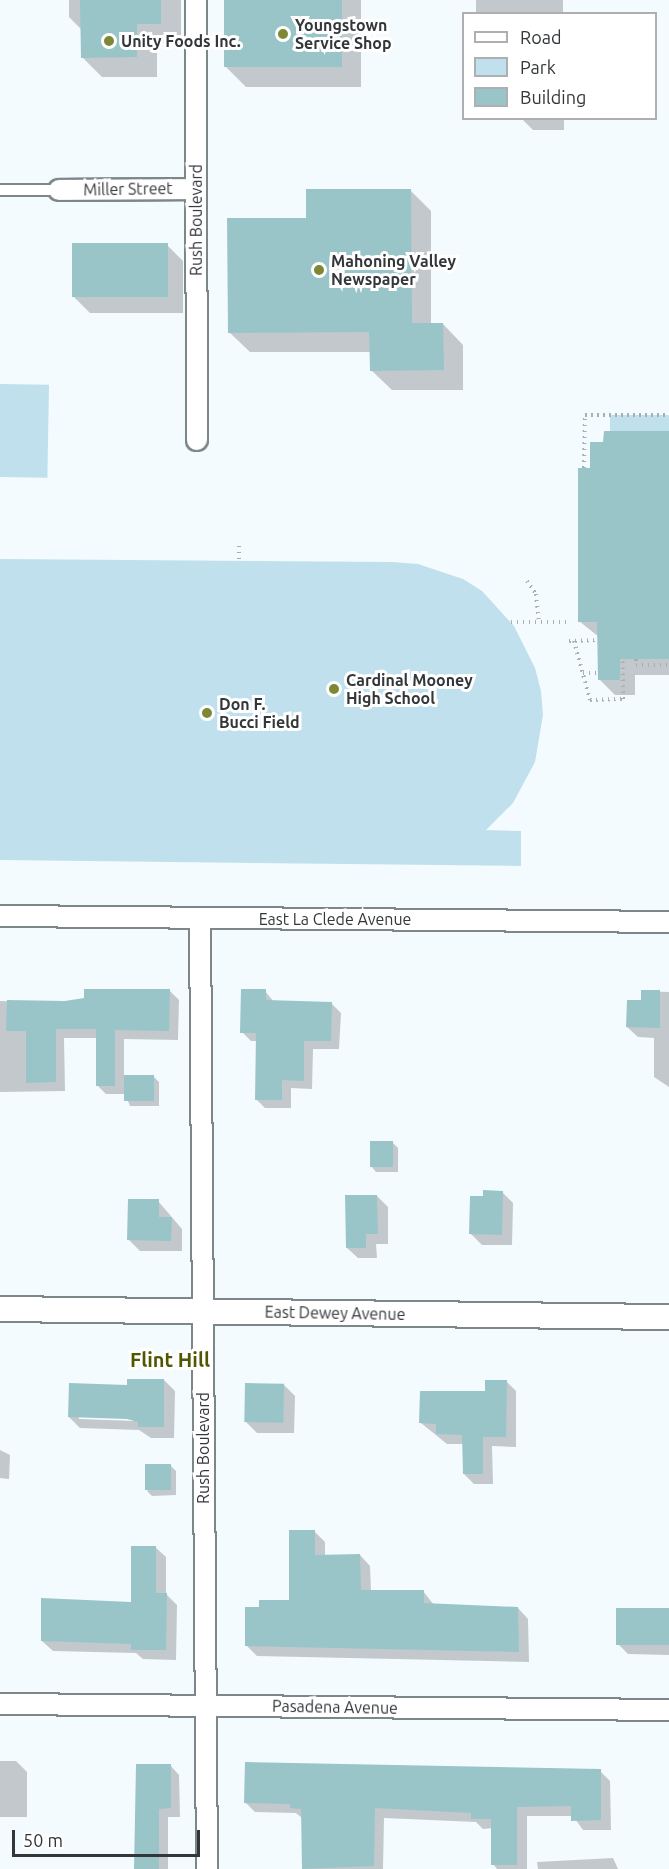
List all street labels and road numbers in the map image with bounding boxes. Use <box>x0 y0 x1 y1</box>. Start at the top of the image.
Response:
street label: Rush Boulevard <box>186 164 206 276</box>
street label: Miller Street <box>83 179 173 199</box>
street label: East La Clede Avenue <box>259 909 411 929</box>
street label: East Dewey Avenue <box>264 1302 406 1324</box>
street label: Rush Boulevard <box>193 1392 213 1504</box>
street label: Pasadena Avenue <box>272 1696 398 1718</box>

